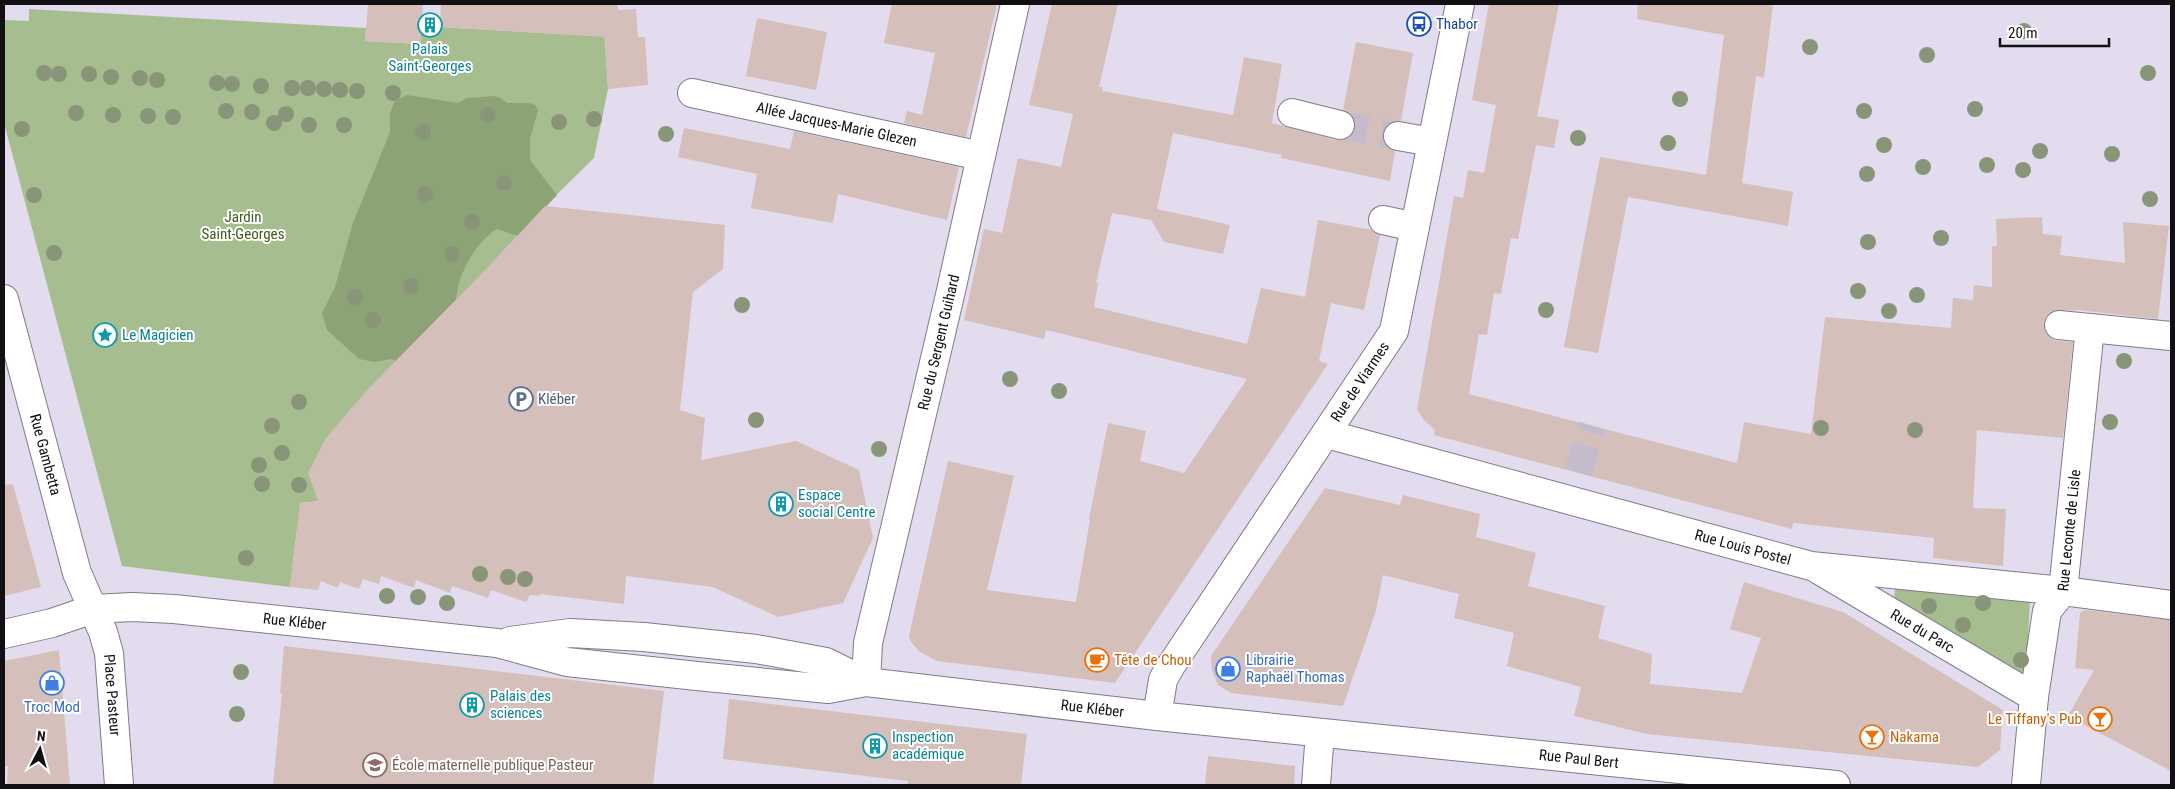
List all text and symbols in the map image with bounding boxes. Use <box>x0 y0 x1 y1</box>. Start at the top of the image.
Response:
bus stop icon: Thabor <box>1406 11 1432 37</box>
building icon: Palais Saint-Georges <box>417 12 443 38</box>
place label: Thabor <box>1436 15 1478 33</box>
scale bar <box>2000 15 2109 47</box>
text: 20 m <box>2008 24 2038 42</box>
place label: Palais Saint-Georges <box>389 40 472 75</box>
street label: Allée Jacques-Marie Glezen <box>755 98 919 151</box>
park label: Jardin Saint-Georges <box>202 208 285 243</box>
street label: Rue du Sergent Guihard <box>914 273 963 412</box>
place icon: Le Magicien <box>92 322 118 348</box>
place label: Le Magicien <box>122 326 194 344</box>
street label: Rue de Viarmes <box>1327 338 1393 425</box>
parking icon: Kléber <box>508 386 534 412</box>
place label: Kléber <box>538 390 576 408</box>
street label: Rue Gambetta <box>26 412 65 497</box>
street label: Rue Leconte de Lisle <box>2054 468 2084 592</box>
place label: Espace social Centre <box>798 486 876 521</box>
building icon: Espace social Centre <box>768 491 794 517</box>
street label: Rue Louis Postel <box>1693 526 1793 569</box>
street label: Rue du Parc <box>1887 605 1957 657</box>
street label: Rue Kléber <box>262 609 328 634</box>
cafe icon: Tête de Chou <box>1084 647 1110 673</box>
place label: Tête de Chou <box>1114 651 1191 669</box>
place label: Librairie Raphaël Thomas <box>1246 651 1345 686</box>
street label: Place Pasteur <box>100 653 124 737</box>
shop icon: Librairie Raphaël Thomas <box>1215 656 1241 682</box>
shop icon: Troc Mod <box>39 670 65 696</box>
place label: Palais des sciences <box>490 687 551 722</box>
building icon: Palais des sciences <box>459 692 485 718</box>
street label: Rue Kléber <box>1060 696 1125 721</box>
place label: Troc Mod <box>24 698 80 716</box>
bar icon: Le Tiffany's Pub <box>2087 706 2113 732</box>
place label: Le Tiffany's Pub <box>1988 710 2082 728</box>
north arrow <box>15 724 65 774</box>
bar icon: Nakama <box>1859 724 1885 750</box>
text: N <box>36 728 46 744</box>
place label: Inspection académique <box>892 728 964 763</box>
place label: Nakama <box>1890 728 1939 746</box>
building icon: Inspection académique <box>862 733 888 759</box>
street label: Rue Paul Bert <box>1538 746 1620 772</box>
school or university icon: École maternelle publique Pasteur <box>362 752 388 778</box>
place label: École maternelle publique Pasteur <box>392 756 594 774</box>

